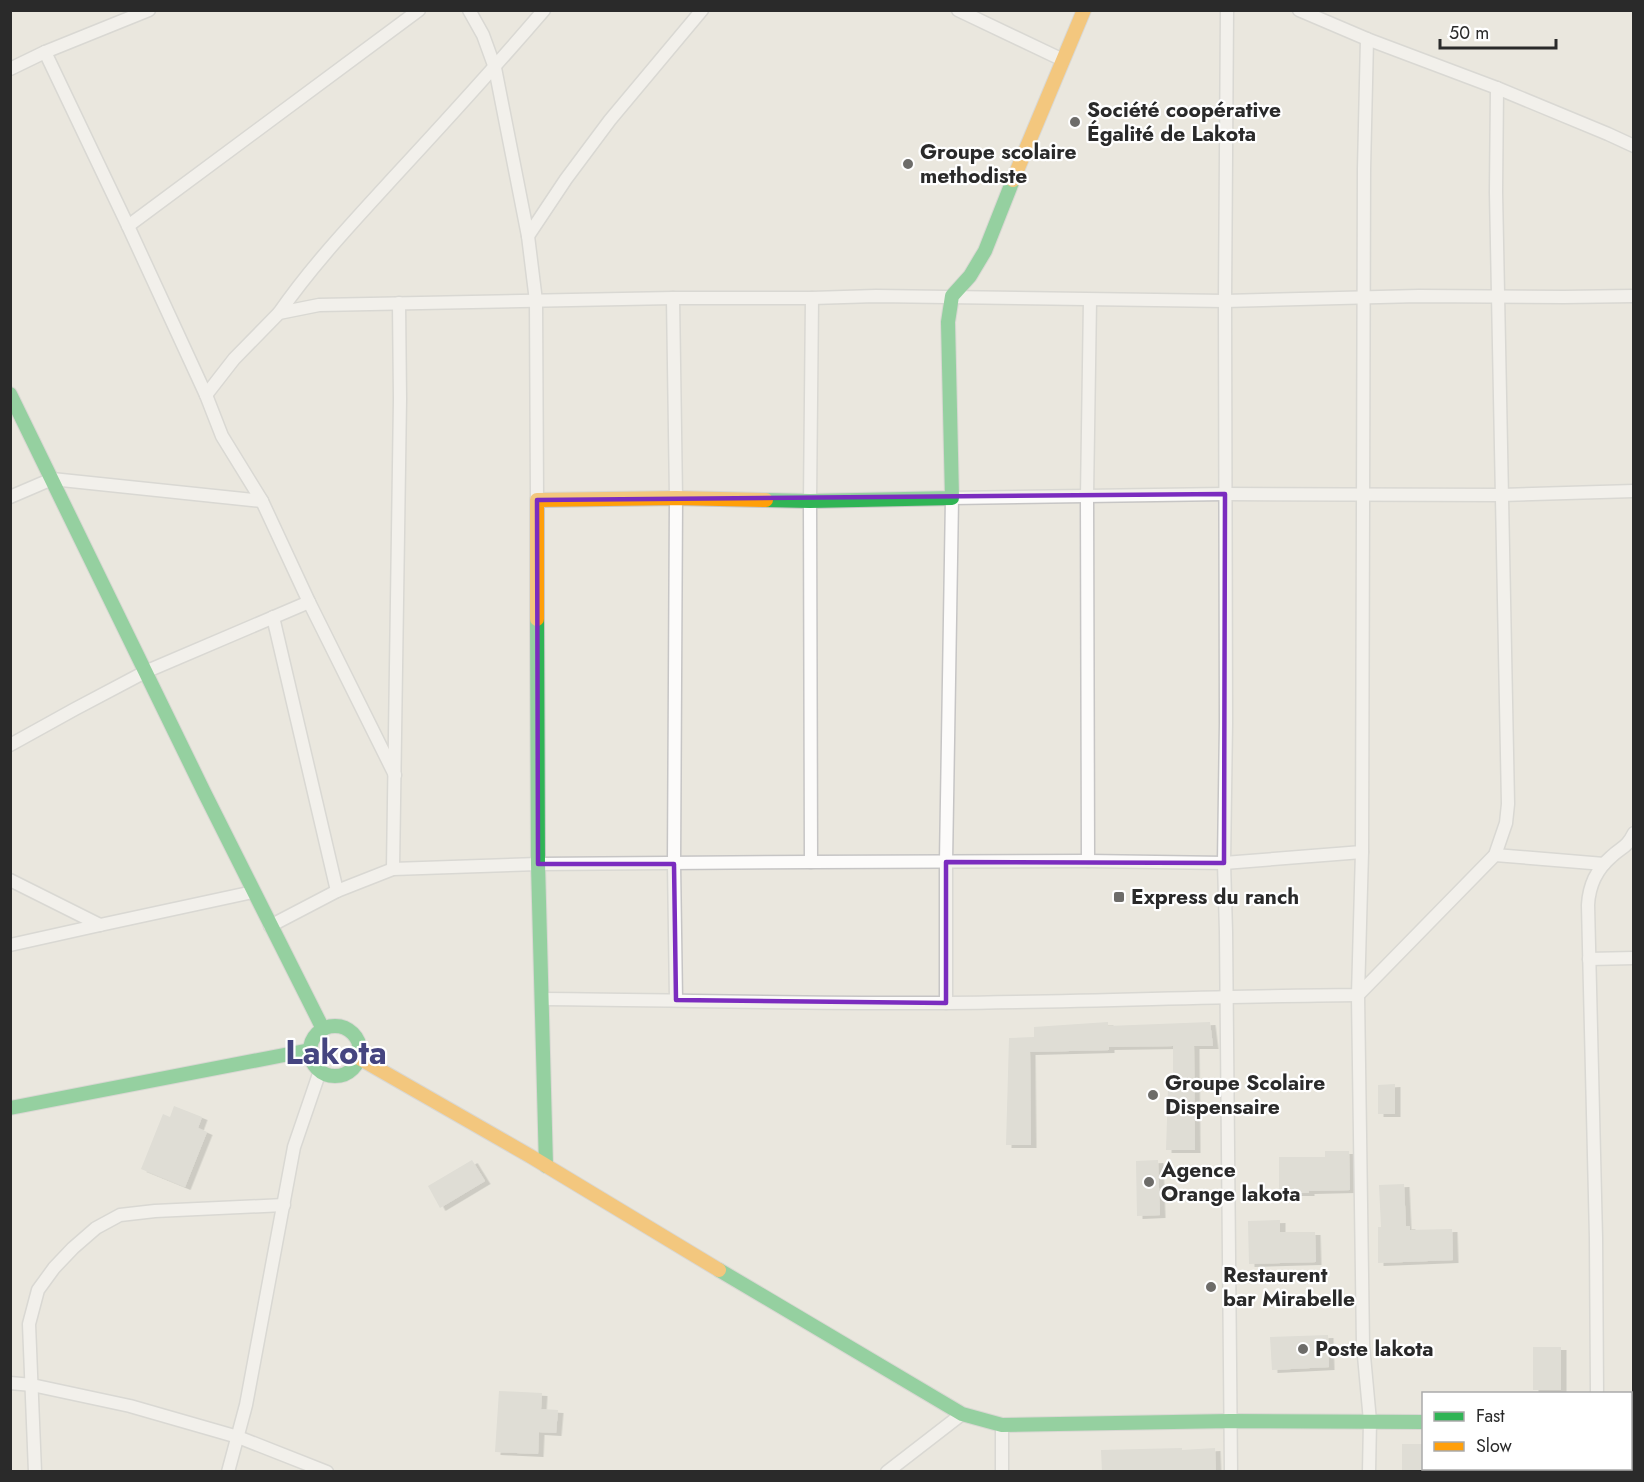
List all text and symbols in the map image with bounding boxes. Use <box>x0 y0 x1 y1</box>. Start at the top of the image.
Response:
scale bar <box>1440 12 1556 50</box>
text: 50 m <box>1449 20 1489 46</box>
place label: Société coopérative Égalité de Lakota <box>1087 95 1281 149</box>
marker: Société coopérative Égalité de Lakota <box>1068 115 1082 129</box>
place label: Groupe scolaire methodiste <box>920 137 1077 191</box>
marker: Groupe scolaire methodiste <box>901 157 915 171</box>
place label: Express du ranch <box>1131 882 1299 912</box>
marker: Express du ranch <box>1112 890 1126 904</box>
district label: Lakota <box>285 1029 387 1076</box>
place label: Groupe Scolaire Dispensaire <box>1165 1068 1325 1122</box>
marker: Groupe Scolaire Dispensaire <box>1146 1088 1160 1102</box>
place label: Agence Orange lakota <box>1160 1155 1301 1209</box>
marker: Agence Orange lakota <box>1142 1175 1156 1189</box>
place label: Restaurent bar Mirabelle <box>1223 1260 1355 1314</box>
marker: Restaurent bar Mirabelle <box>1204 1280 1218 1294</box>
place label: Poste lakota <box>1315 1334 1434 1364</box>
marker: Poste lakota <box>1296 1342 1310 1356</box>
legend <box>1422 1392 1632 1470</box>
text: Fast <box>1476 1403 1505 1429</box>
text: Slow <box>1476 1433 1513 1459</box>

